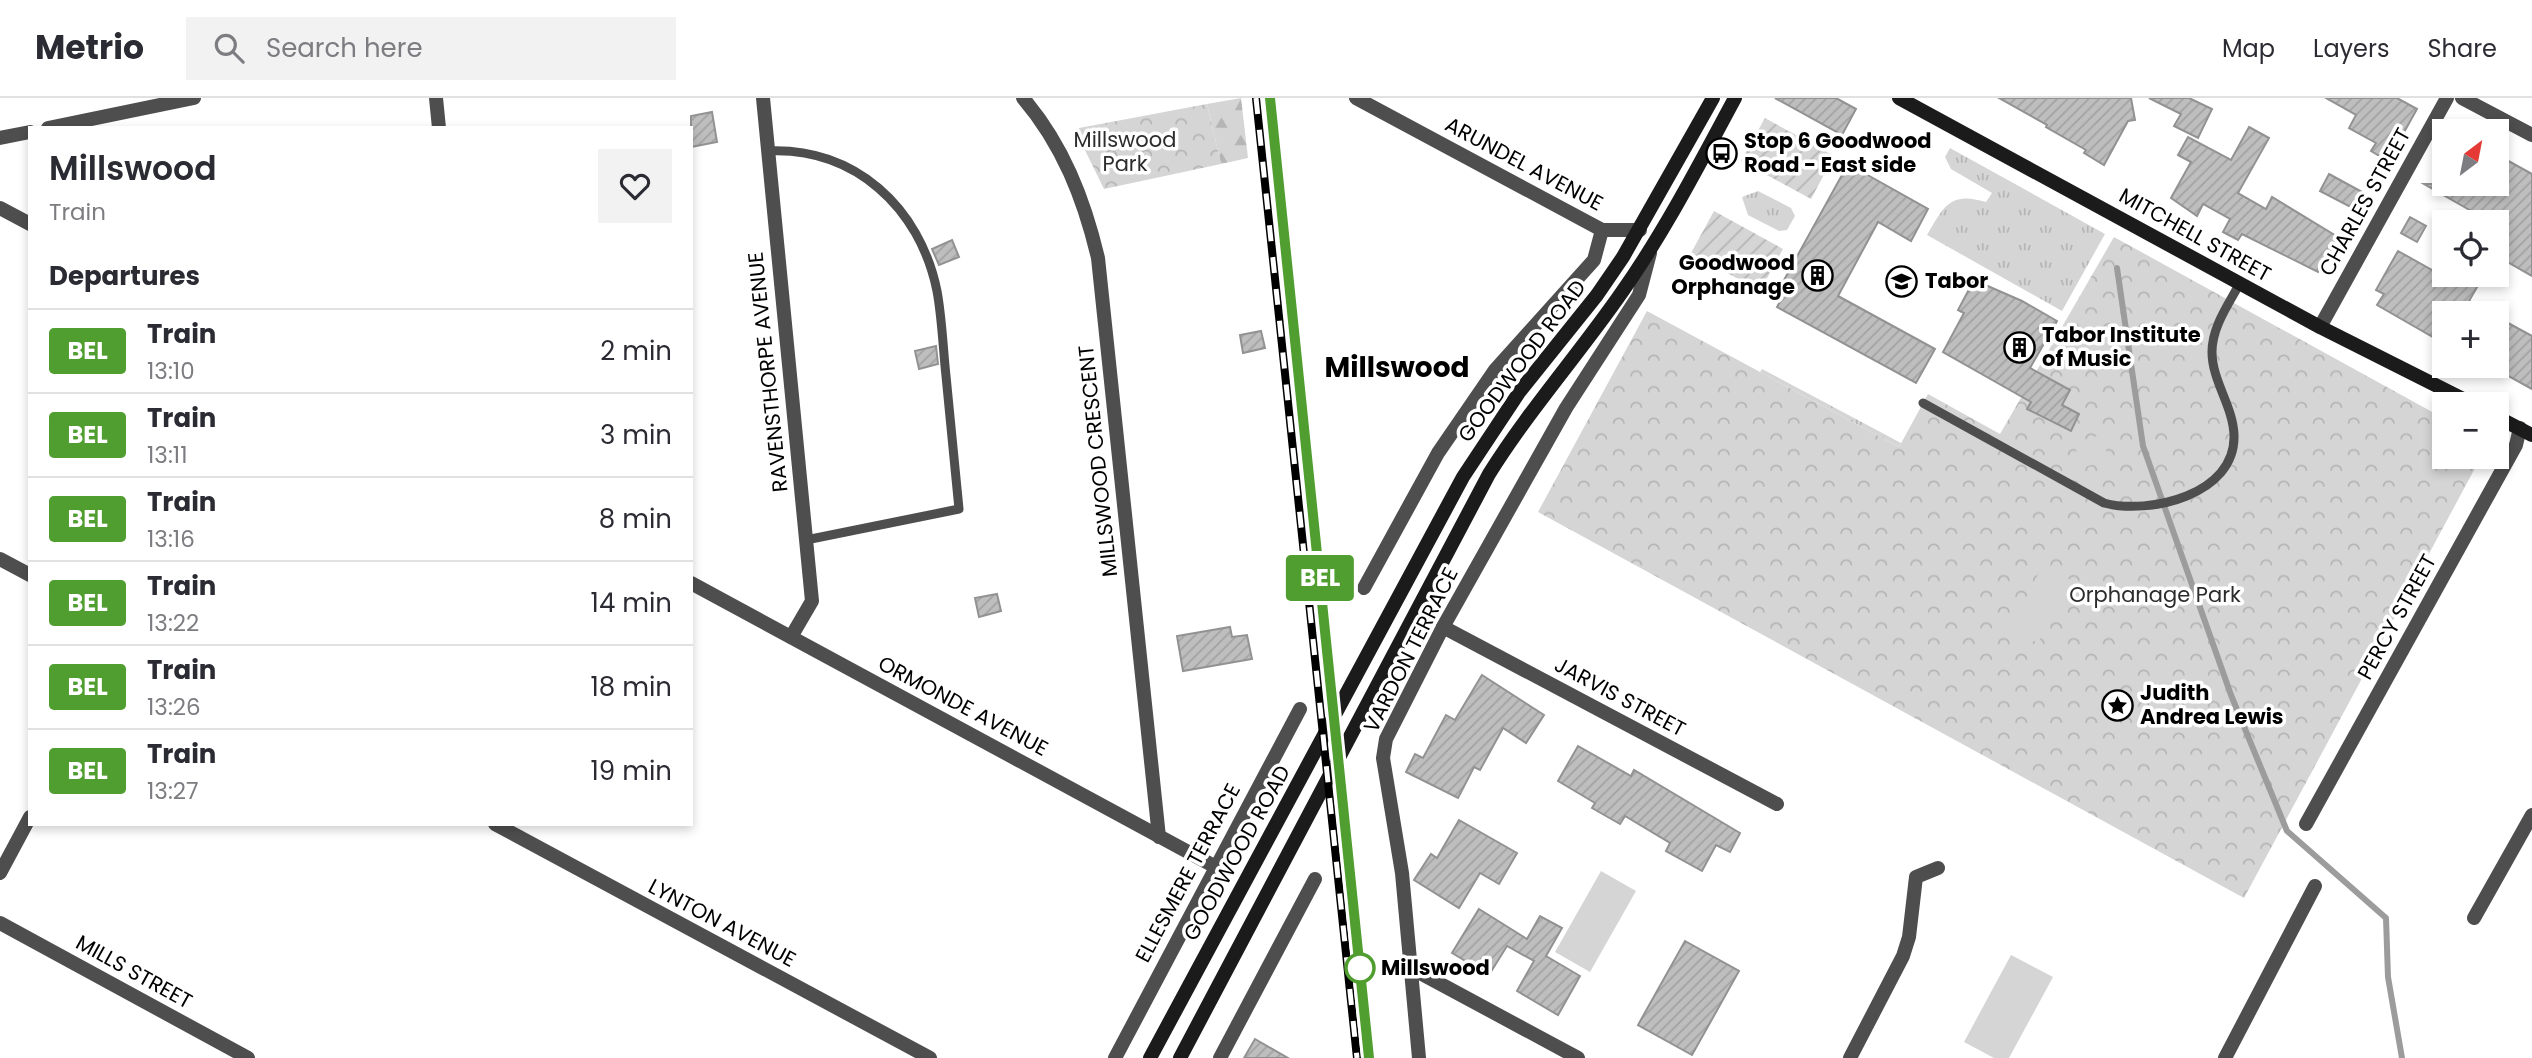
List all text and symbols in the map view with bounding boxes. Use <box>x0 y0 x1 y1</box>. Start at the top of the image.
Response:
search box <box>186 17 676 80</box>
text: Metrio <box>35 24 144 71</box>
icon: search <box>210 29 248 67</box>
text: Search here <box>266 30 423 66</box>
text: Map <box>2222 32 2275 65</box>
text: Layers <box>2313 32 2389 65</box>
text: Share <box>2427 32 2497 65</box>
street label: ARUNDEL AVENUE <box>1440 110 1608 217</box>
north arrow <box>2432 119 2510 196</box>
map controls <box>2432 119 2509 469</box>
street label: CHARLES STREET <box>2312 123 2417 281</box>
park label: Millswood Park <box>1074 125 1176 178</box>
place label: Stop 6 Goodwood Road - East side <box>1744 126 1932 179</box>
bus stop icon: Stop 6 Goodwood Road - East side <box>1704 136 1738 170</box>
text: Millswood <box>49 145 217 192</box>
button: heart <box>598 149 672 223</box>
street label: MITCHELL STREET <box>2114 181 2276 288</box>
text: Train <box>49 196 106 228</box>
button: locate <box>2432 210 2509 287</box>
place label: Goodwood Orphanage <box>1671 248 1795 301</box>
street label: RAVENSTHORPE AVENUE <box>740 250 795 494</box>
text: Departures <box>49 258 200 294</box>
building icon: Goodwood Orphanage <box>1801 258 1835 292</box>
school or university icon: Tabor <box>1885 264 1919 298</box>
place label: Tabor <box>1925 266 1988 295</box>
street label: GOODWOOD ROAD <box>1451 274 1592 448</box>
button: + <box>2432 301 2509 378</box>
text: Train <box>147 316 216 352</box>
place label: Tabor Institute of Music <box>2042 320 2201 373</box>
building icon: Tabor Institute of Music <box>2002 330 2036 364</box>
text: 2 min <box>600 333 672 369</box>
text: BEL <box>67 334 108 367</box>
street label: MILLSWOOD CRESCENT <box>1071 344 1124 578</box>
district label: Millswood <box>1324 348 1470 387</box>
text: 13:10 <box>147 355 195 387</box>
button: − <box>2432 392 2509 469</box>
text: Train <box>147 400 216 436</box>
text: 3 min <box>600 417 672 453</box>
text: BEL <box>67 418 108 451</box>
text: 13:11 <box>147 439 188 471</box>
text: Train <box>147 484 216 520</box>
text: 8 min <box>599 501 672 537</box>
text: BEL <box>67 502 108 535</box>
text: 13:16 <box>147 523 195 555</box>
street label: PERCY STREET <box>2350 549 2443 685</box>
line badge: BEL <box>1280 555 1360 601</box>
text: BEL <box>1300 561 1340 594</box>
street label: VARDON TERRACE <box>1356 562 1465 737</box>
text: Train <box>147 568 216 604</box>
park label: Orphanage Park <box>2069 580 2241 609</box>
text: 14 min <box>591 585 672 621</box>
text: BEL <box>67 586 108 619</box>
text: 13:22 <box>147 607 199 639</box>
street label: ORMONDE AVENUE <box>873 648 1053 763</box>
street label: JARVIS STREET <box>1550 650 1691 743</box>
text: Train <box>147 652 216 688</box>
text: 18 min <box>591 669 672 705</box>
text: BEL <box>67 670 108 703</box>
place label: Judith Andrea Lewis <box>2140 678 2284 731</box>
place icon: Judith Andrea Lewis <box>2100 688 2134 722</box>
text: 13:26 <box>147 691 201 723</box>
text: Train <box>147 736 216 772</box>
text: 19 min <box>591 753 672 789</box>
text: BEL <box>67 754 108 787</box>
street label: GOODWOOD ROAD <box>1176 760 1297 946</box>
text: 13:27 <box>147 775 199 807</box>
street label: ELLESMERE TERRACE <box>1128 778 1247 967</box>
street label: LYNTON AVENUE <box>643 871 801 974</box>
street label: MILLS STREET <box>71 928 198 1015</box>
marker: Millswood <box>1345 953 1375 983</box>
place label: Millswood <box>1381 953 1490 982</box>

